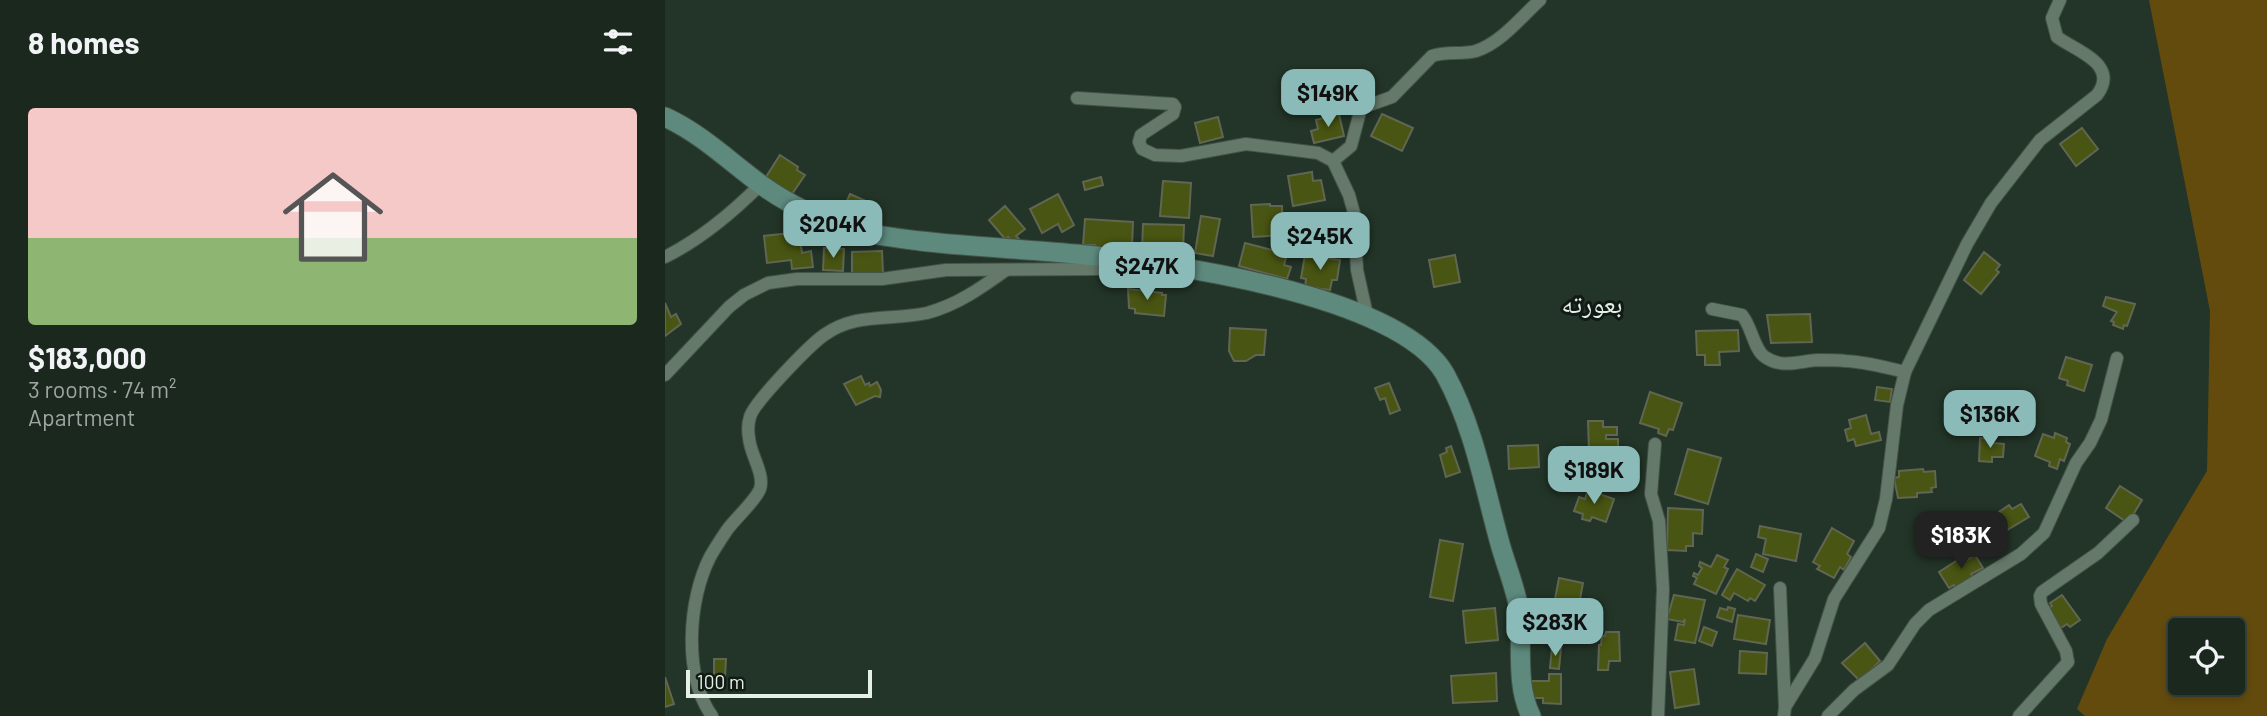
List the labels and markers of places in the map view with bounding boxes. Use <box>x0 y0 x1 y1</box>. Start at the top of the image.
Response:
pin: $149K <box>1279 69 1377 129</box>
pin: $204K <box>784 201 882 260</box>
pin: $245K <box>1271 212 1369 272</box>
pin: $247K <box>1098 243 1196 302</box>
pin: $136K <box>1941 391 2039 450</box>
pin: $189K <box>1545 447 1643 506</box>
pin: $183K <box>1912 512 2010 571</box>
pin: $283K <box>1506 598 1604 658</box>

